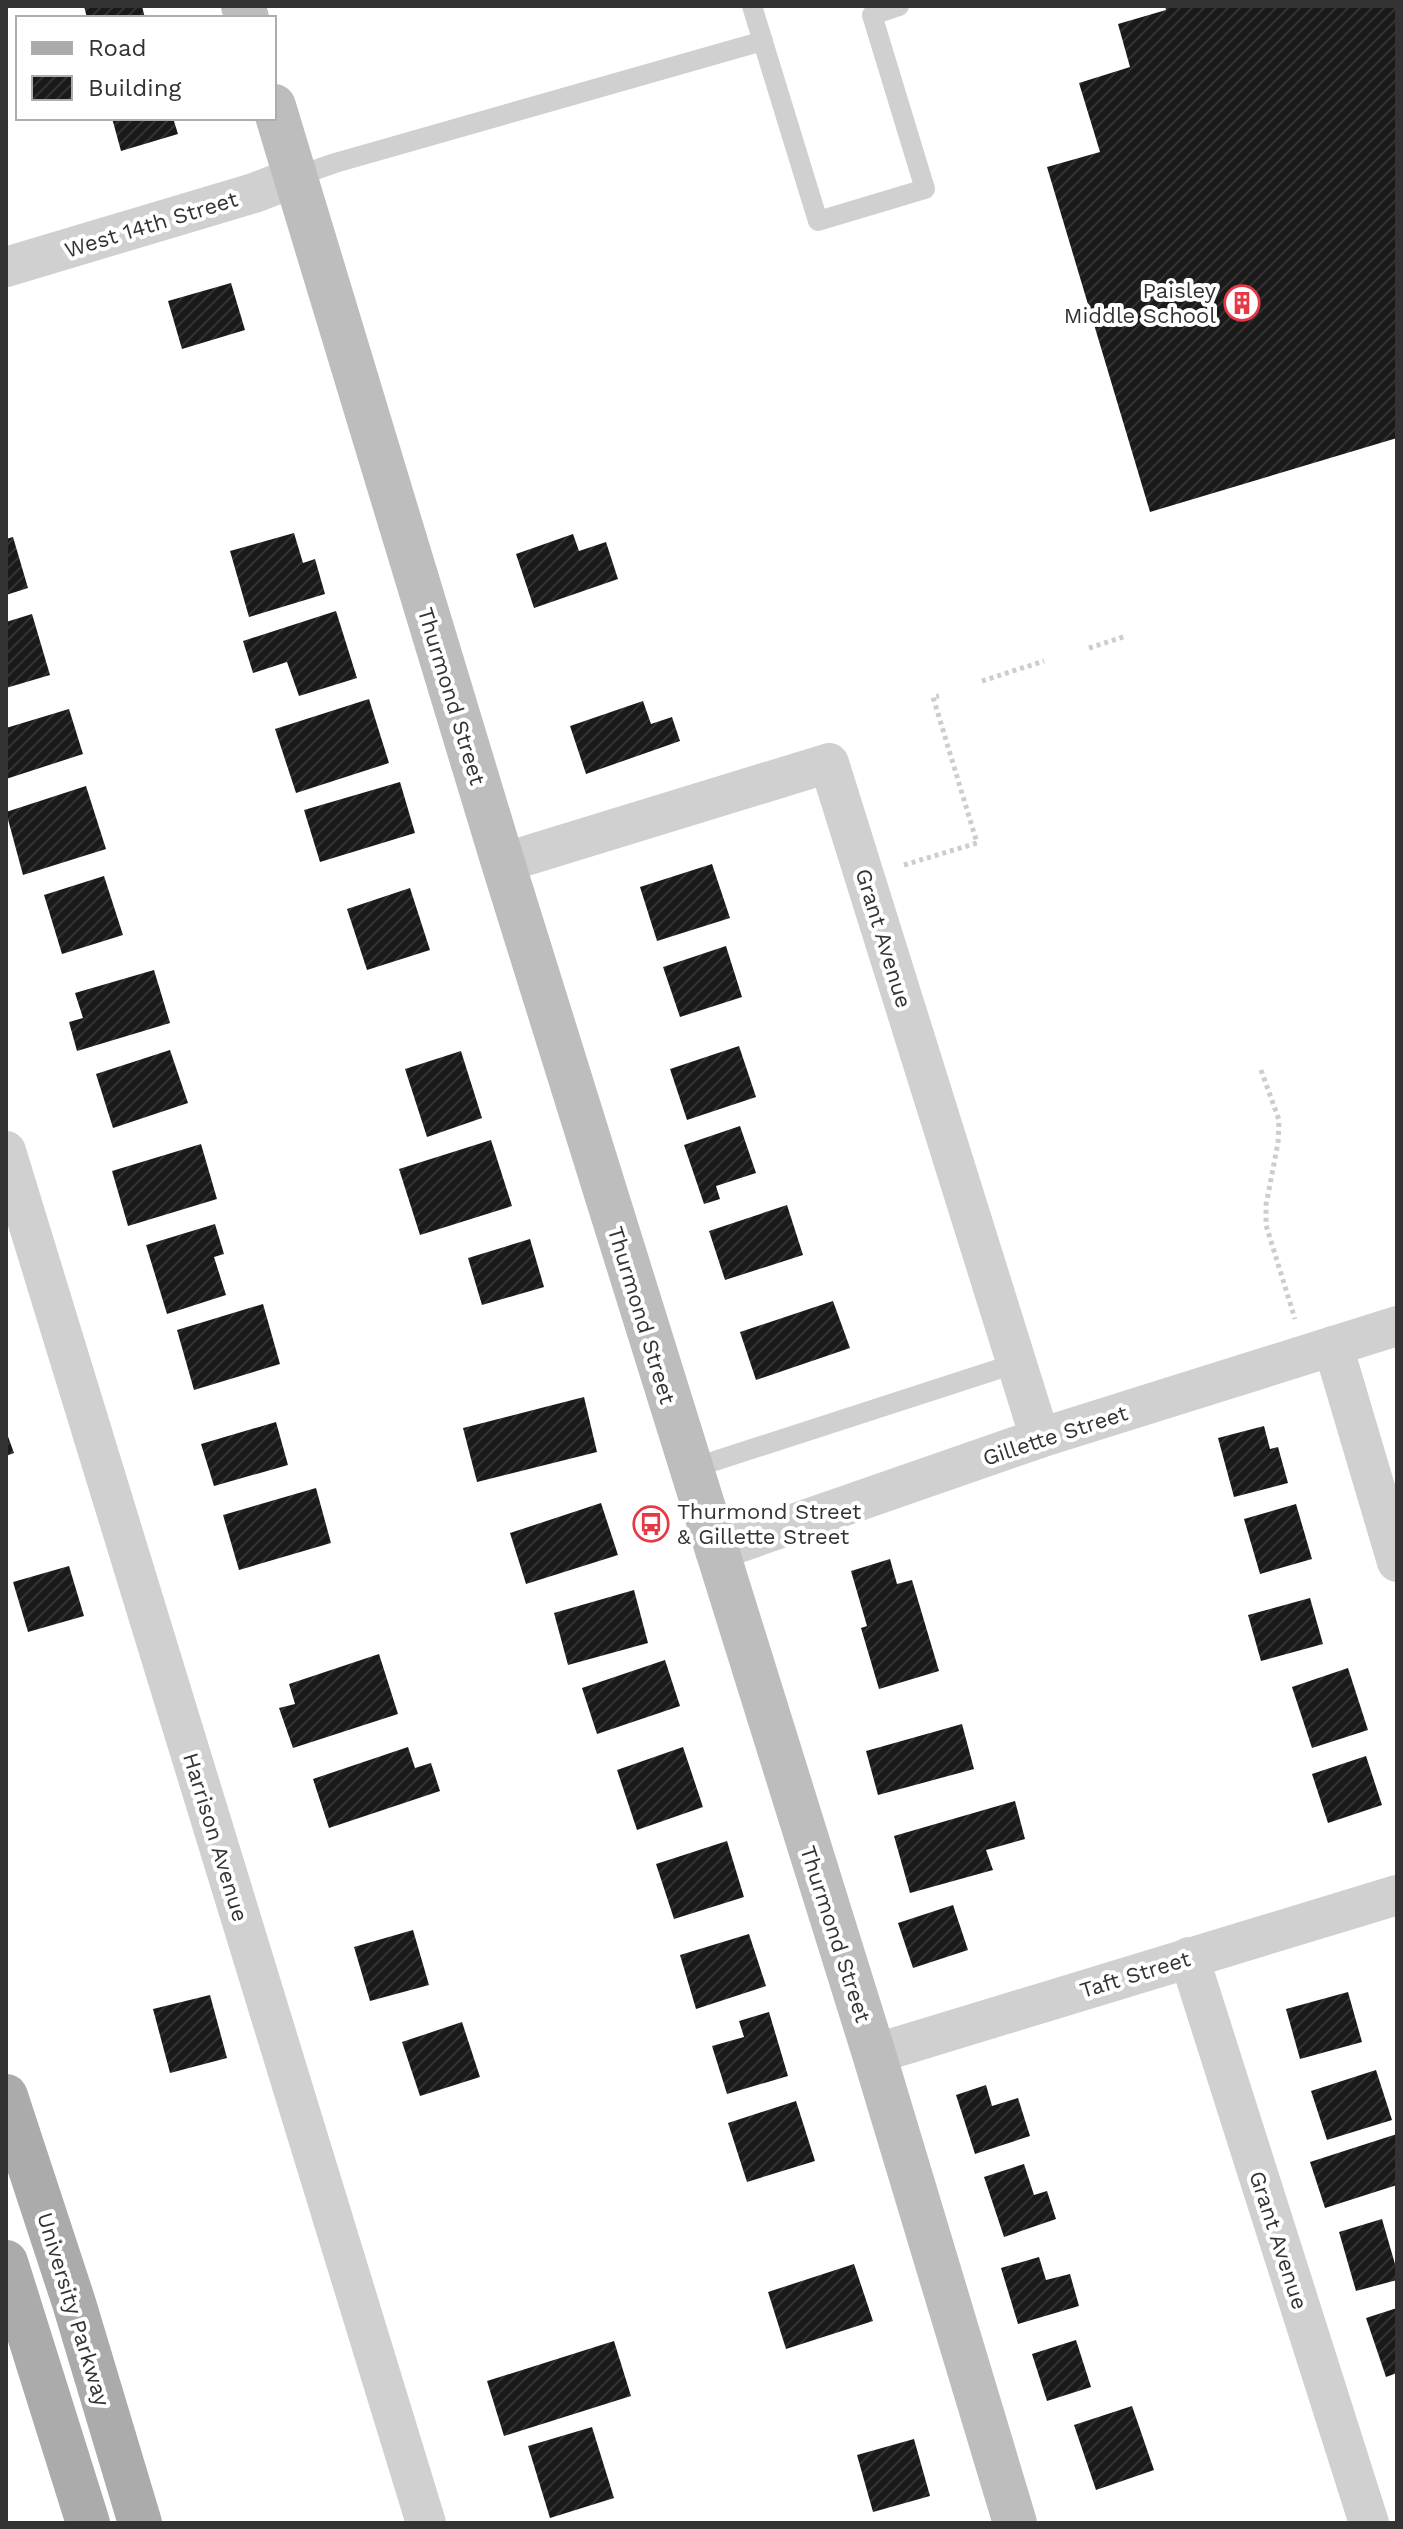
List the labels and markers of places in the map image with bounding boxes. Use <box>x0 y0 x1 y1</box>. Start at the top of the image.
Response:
place label: Paisley Middle School <box>1064 278 1217 328</box>
building icon: Paisley Middle School <box>1223 284 1261 322</box>
place label: Thurmond Street & Gillette Street <box>677 1499 861 1549</box>
bus stop icon: Thurmond Street & Gillette Street <box>632 1505 670 1543</box>

